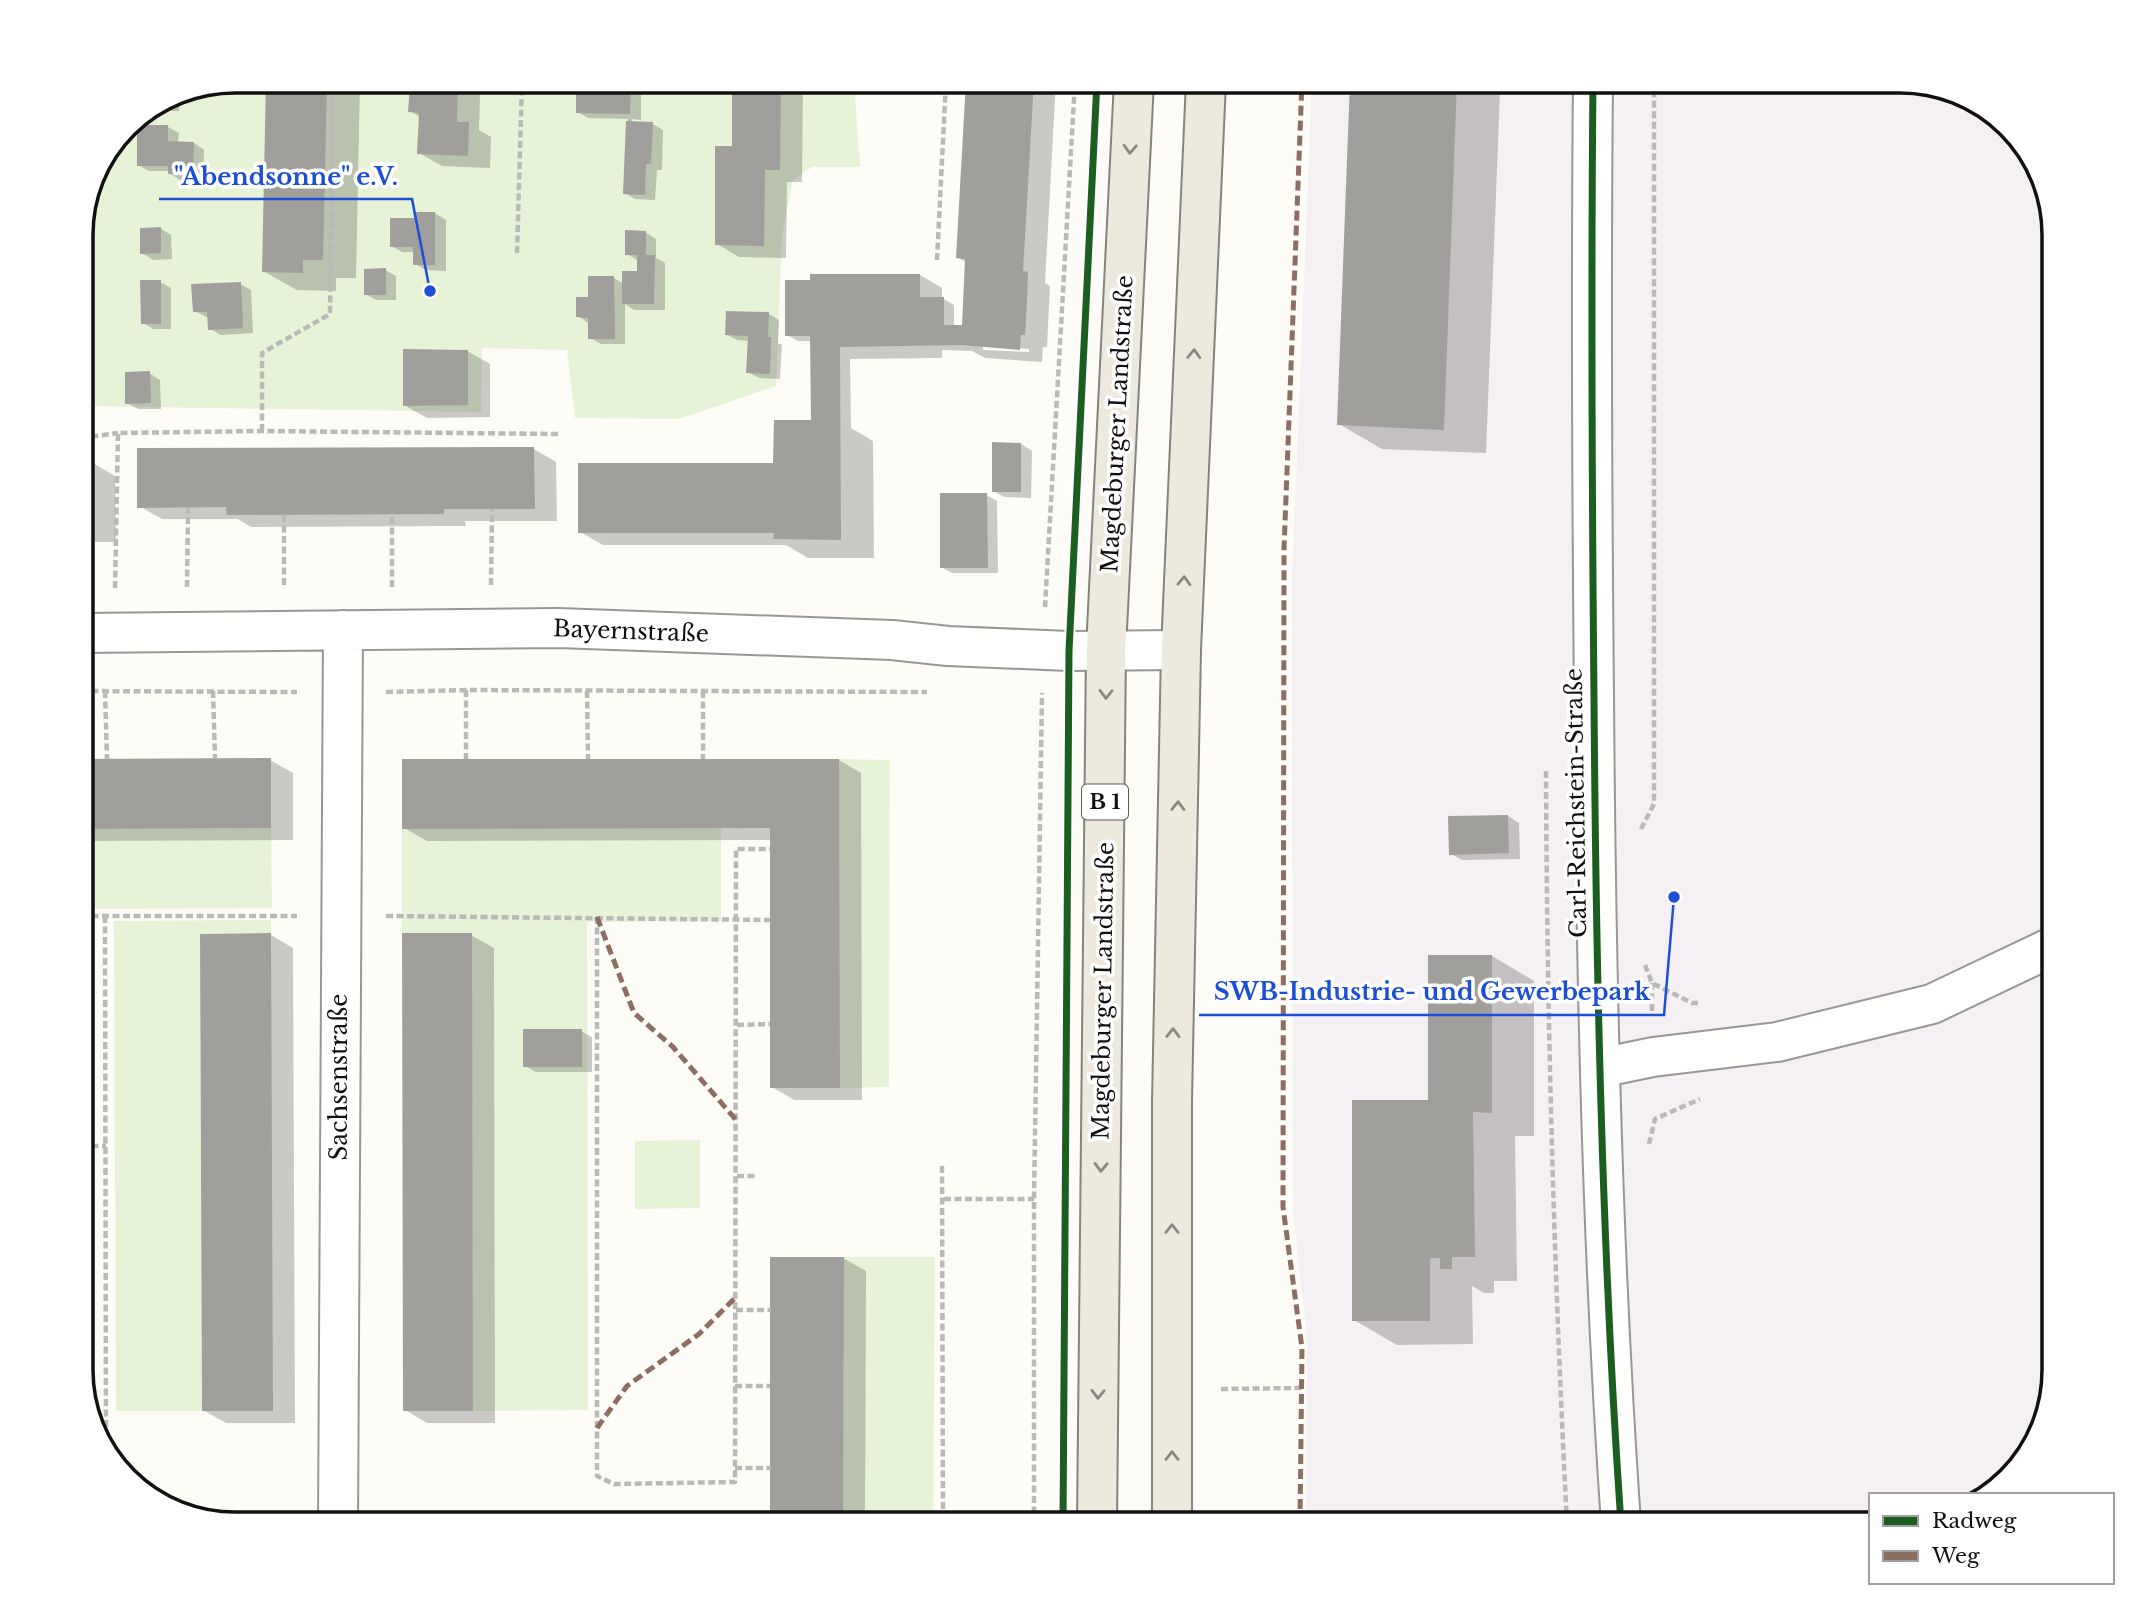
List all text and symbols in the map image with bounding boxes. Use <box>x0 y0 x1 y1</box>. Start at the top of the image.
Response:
one-way arrow <box>1123 143 1138 154</box>
callout: "Abendsonne" e.V. <box>159 154 412 199</box>
text: "Abendsonne" e.V. <box>174 162 398 191</box>
street label: Magdeburger Landstraße <box>1095 274 1139 574</box>
one-way arrow <box>1186 348 1201 359</box>
one-way arrow <box>1177 576 1192 587</box>
street label: Bayernstraße <box>553 614 709 648</box>
street label: Carl-Reichstein-Straße <box>1560 668 1592 938</box>
one-way arrow <box>1098 689 1114 700</box>
road number: B 1 <box>1082 784 1128 820</box>
one-way arrow <box>1170 800 1186 811</box>
street label: Magdeburger Landstraße <box>1086 842 1120 1140</box>
callout: SWB-Industrie- und Gewerbepark <box>1199 970 1664 1015</box>
text: SWB-Industrie- und Gewerbepark <box>1214 977 1651 1006</box>
street label: Sachsenstraße <box>325 994 353 1160</box>
one-way arrow <box>1166 1028 1181 1039</box>
one-way arrow <box>1093 1162 1109 1172</box>
one-way arrow <box>1164 1223 1180 1233</box>
one-way arrow <box>1090 1389 1106 1400</box>
one-way arrow <box>1164 1450 1180 1461</box>
legend <box>1869 1493 2114 1584</box>
text: Radweg <box>1932 1508 2017 1534</box>
text: Weg <box>1931 1543 1980 1569</box>

